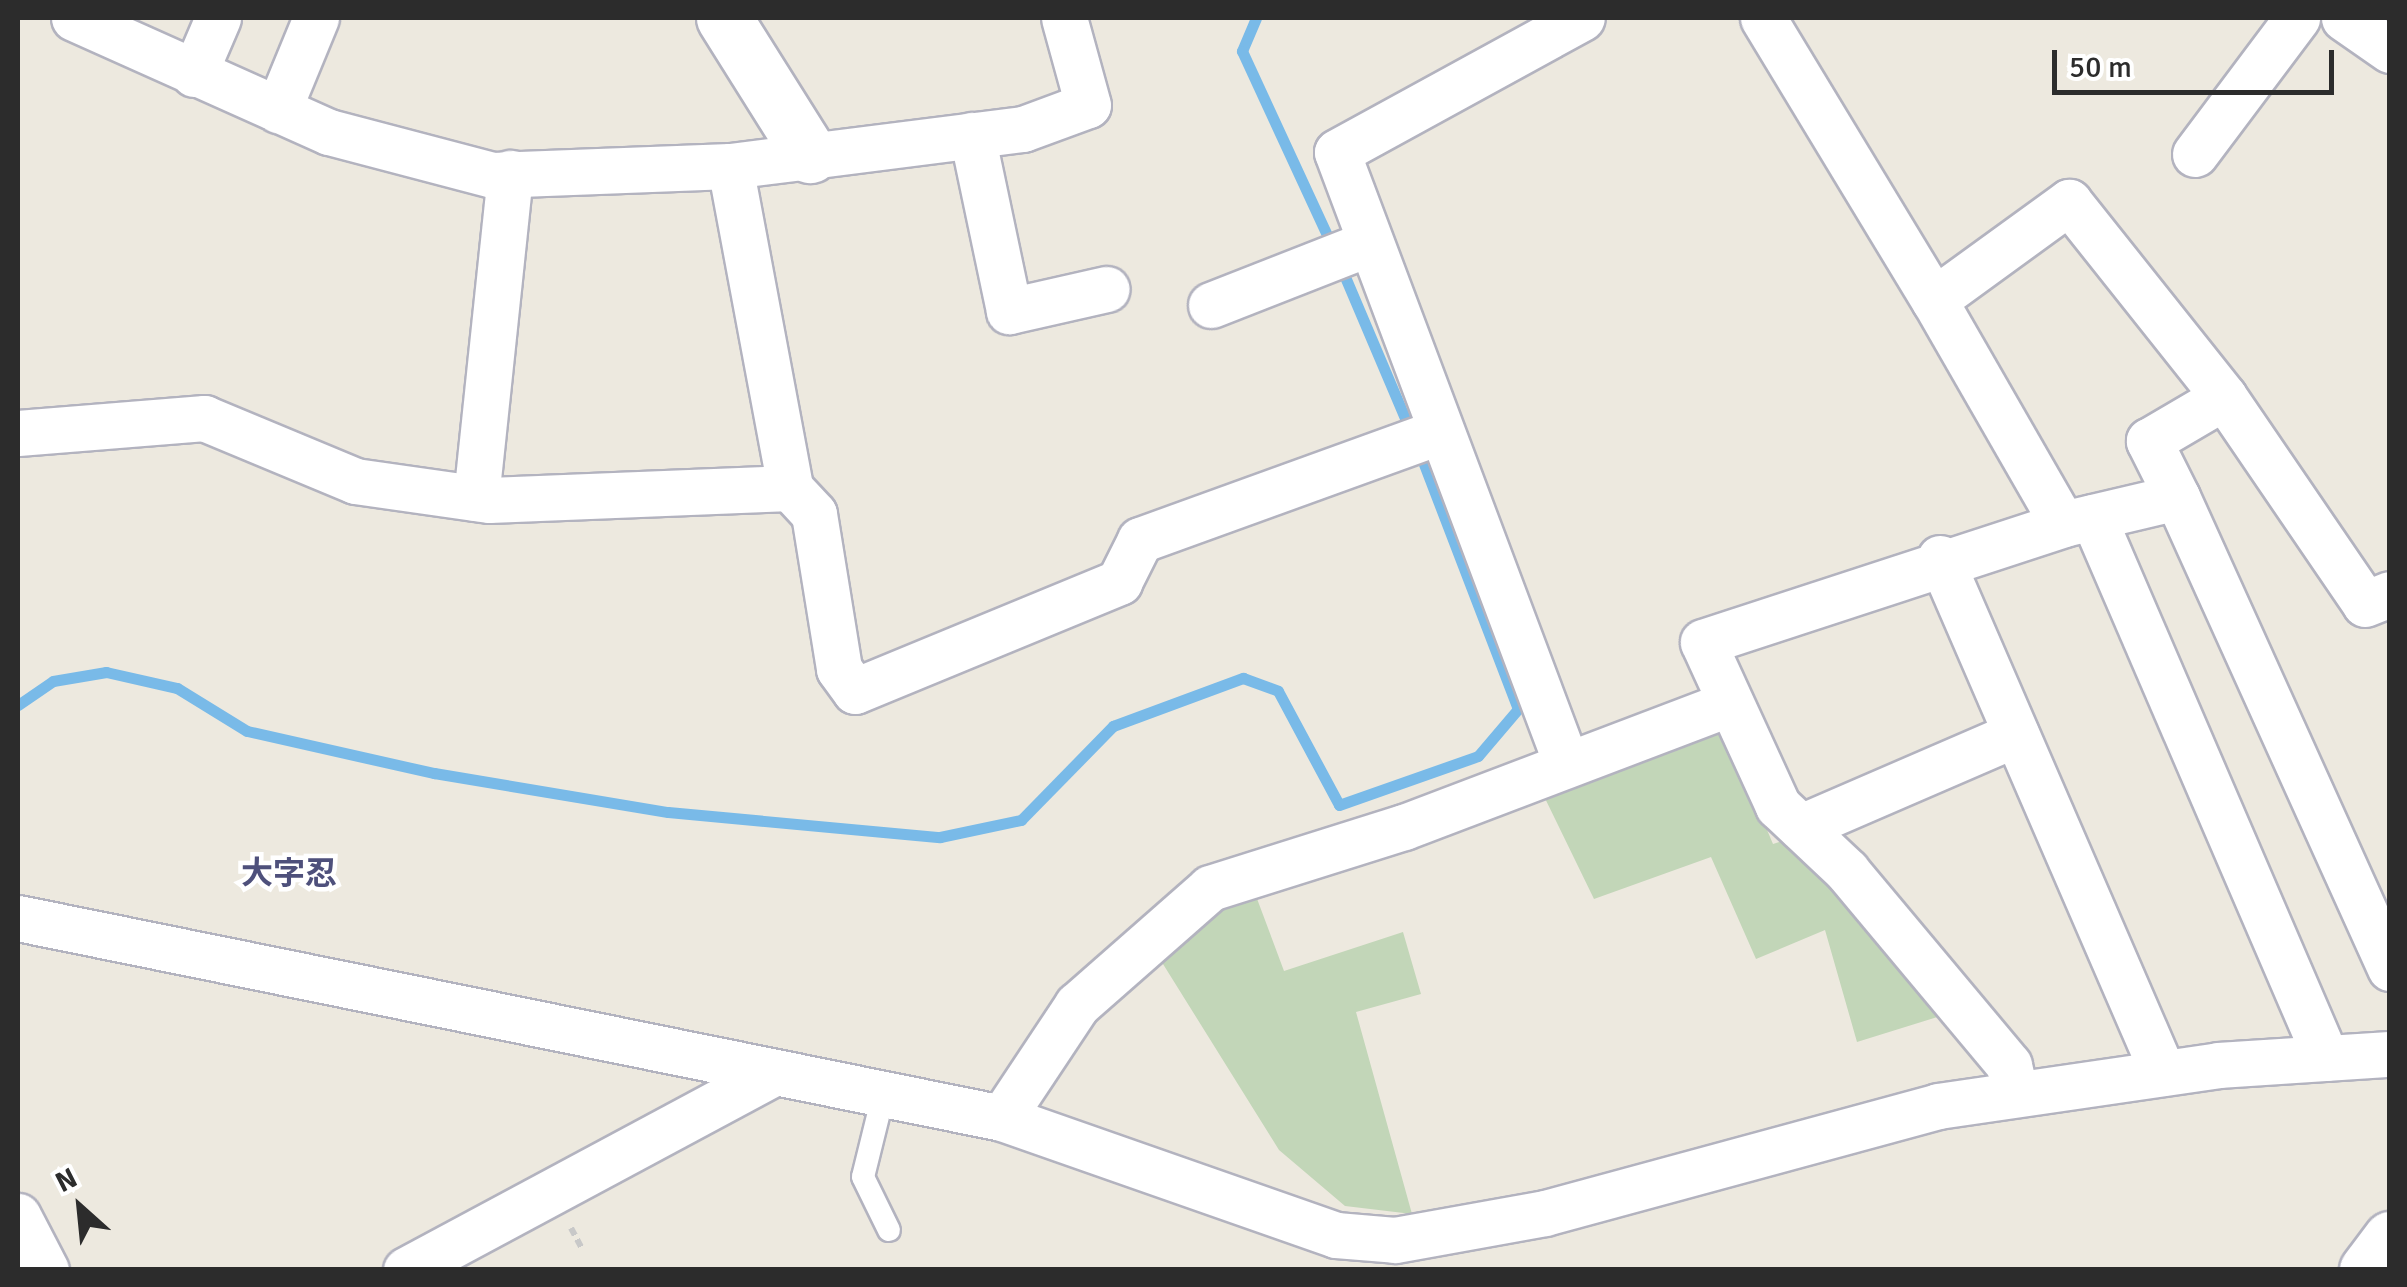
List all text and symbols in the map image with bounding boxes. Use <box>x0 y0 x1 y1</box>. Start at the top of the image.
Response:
scale bar <box>2057 30 2340 92</box>
text: 50 m <box>2069 49 2132 86</box>
district label: 大字忍 <box>241 855 337 893</box>
north arrow <box>30 1157 130 1257</box>
text: N <box>50 1161 83 1200</box>

